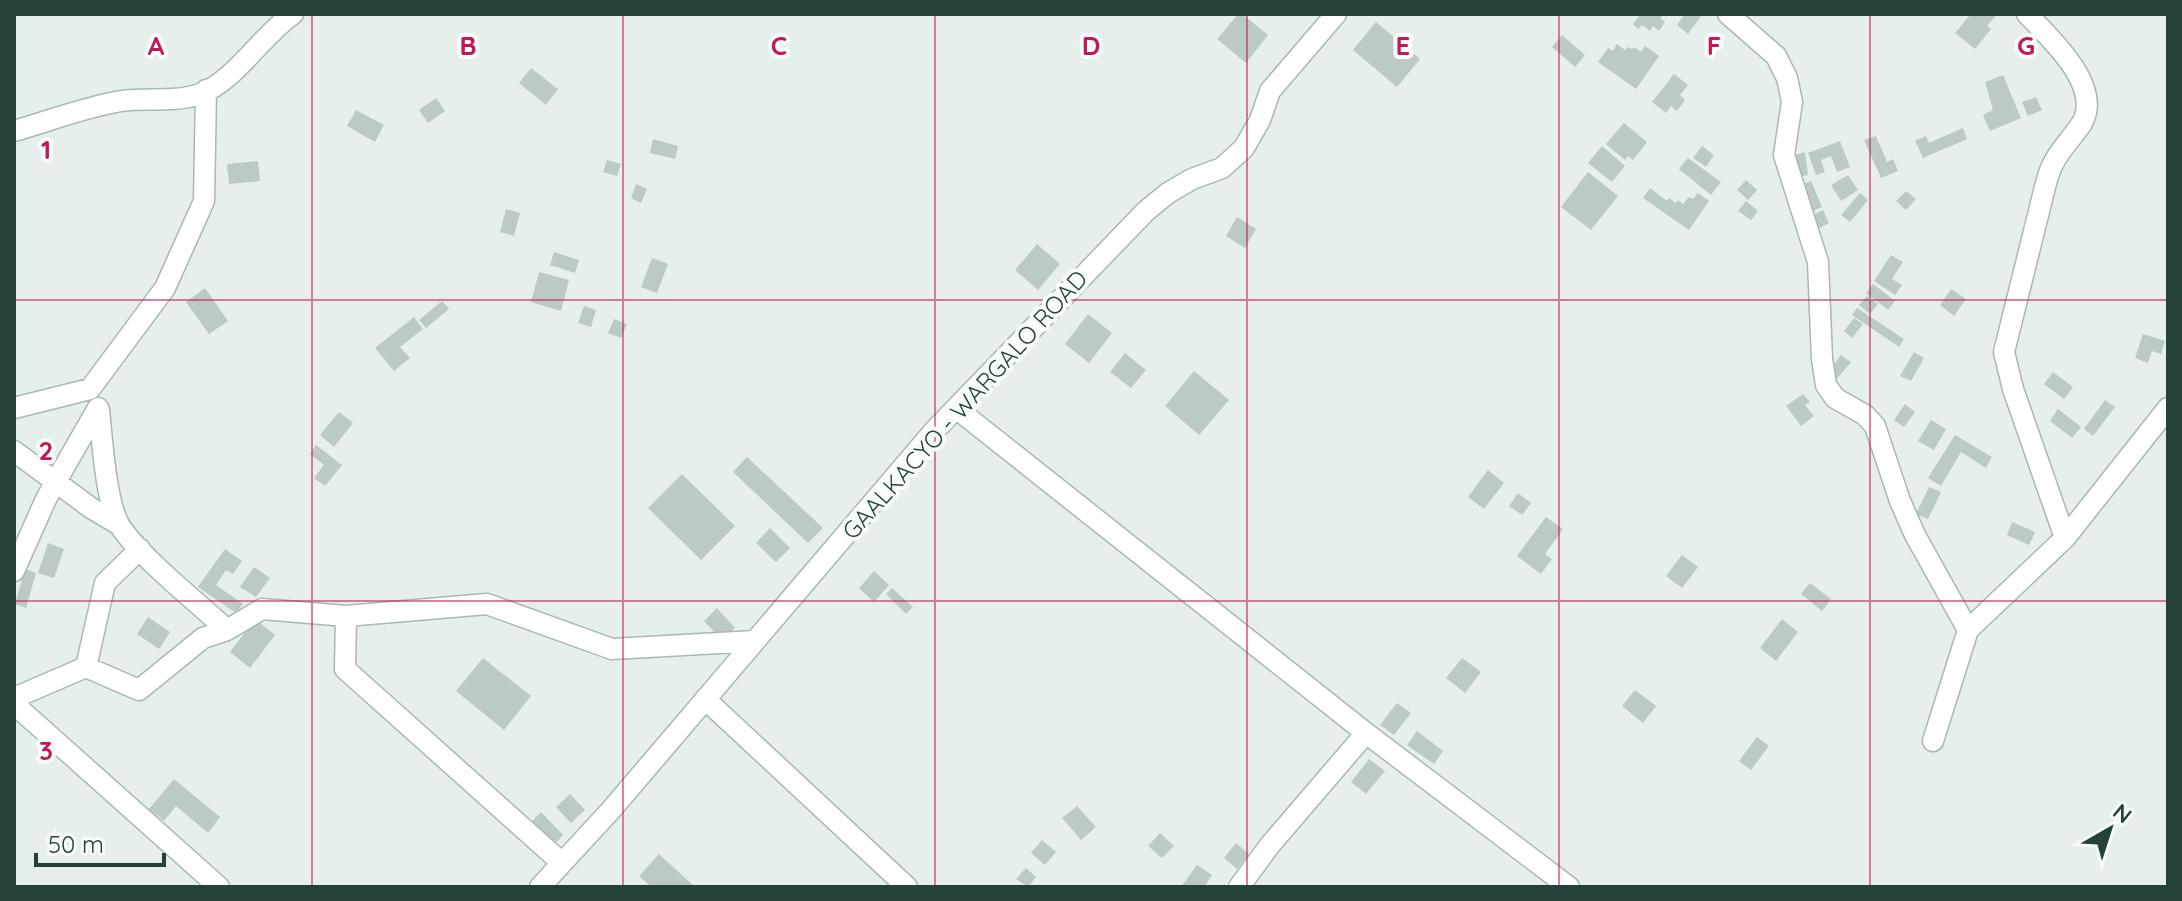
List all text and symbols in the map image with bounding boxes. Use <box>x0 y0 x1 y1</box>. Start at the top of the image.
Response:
text: A <box>148 29 165 62</box>
text: B <box>459 29 477 62</box>
text: C <box>771 29 787 62</box>
text: D <box>1082 29 1100 62</box>
text: E <box>1396 29 1410 62</box>
text: F <box>1707 29 1721 62</box>
text: G <box>2017 29 2035 62</box>
text: 1 <box>41 133 51 166</box>
street label: GAALKACYO - WARGALO ROAD <box>835 263 1093 545</box>
text: 2 <box>39 434 53 467</box>
text: 3 <box>39 734 53 767</box>
north arrow <box>2070 789 2150 869</box>
text: N <box>2107 797 2138 829</box>
scale bar <box>36 817 164 867</box>
text: 50 m <box>48 829 104 859</box>

